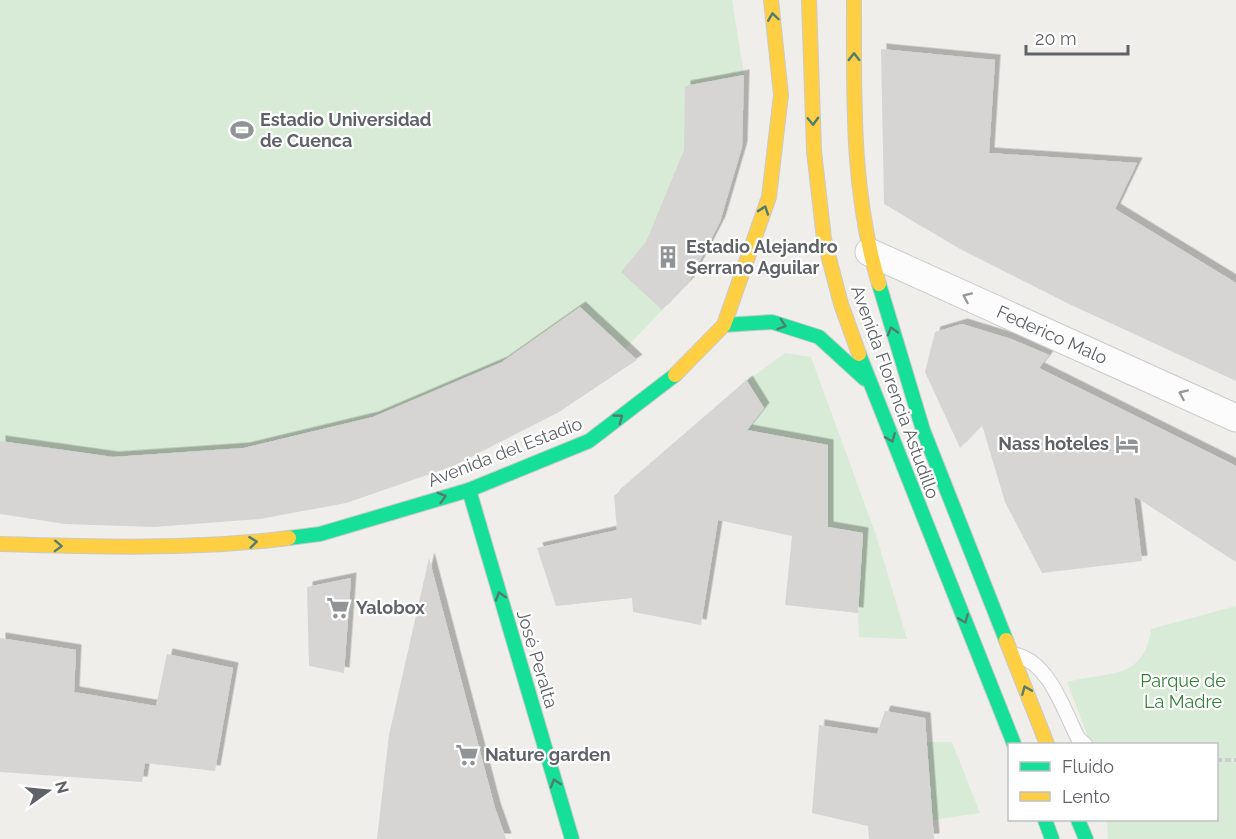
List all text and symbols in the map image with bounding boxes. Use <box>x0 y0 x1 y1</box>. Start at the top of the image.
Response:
one-way arrow <box>768 13 780 22</box>
scale bar <box>1026 18 1128 56</box>
text: 20 m <box>1035 28 1077 49</box>
one-way arrow <box>848 53 861 62</box>
place label: Estadio Universidad de Cuenca <box>260 109 431 151</box>
sports icon: Estadio Universidad de Cuenca <box>229 117 255 143</box>
one-way arrow <box>807 117 820 126</box>
one-way arrow <box>757 206 770 216</box>
place label: Estadio Alejandro Serrano Aguilar <box>686 236 838 278</box>
building icon: Estadio Alejandro Serrano Aguilar <box>655 244 681 270</box>
street label: Avenida Florencia Astudillo <box>847 282 944 502</box>
one-way arrow <box>962 292 973 304</box>
street label: Federico Malo <box>994 301 1111 368</box>
one-way arrow <box>776 318 787 330</box>
one-way arrow <box>887 326 899 336</box>
one-way arrow <box>1178 390 1189 402</box>
street label: Avenida del Estadio <box>425 412 585 491</box>
one-way arrow <box>613 415 624 426</box>
hotel icon: Nass hoteles <box>1114 431 1140 457</box>
one-way arrow <box>884 433 897 443</box>
place label: Nass hoteles <box>998 433 1109 454</box>
one-way arrow <box>437 492 447 505</box>
one-way arrow <box>249 537 258 549</box>
one-way arrow <box>54 539 63 552</box>
one-way arrow <box>494 591 507 601</box>
supermarket icon: Yalobox <box>325 595 351 621</box>
place label: Yalobox <box>356 597 425 618</box>
street label: José Peralta <box>513 607 562 710</box>
one-way arrow <box>957 613 969 624</box>
park label: Parque de La Madre <box>1140 670 1226 712</box>
one-way arrow <box>1021 686 1033 697</box>
supermarket icon: Nature garden <box>454 742 480 768</box>
legend <box>1008 743 1218 821</box>
place label: Nature garden <box>485 744 611 765</box>
text: Fluido <box>1062 756 1114 777</box>
north arrow <box>18 761 78 821</box>
one-way arrow <box>550 778 562 789</box>
text: N <box>51 779 73 796</box>
text: Lento <box>1062 786 1110 807</box>

